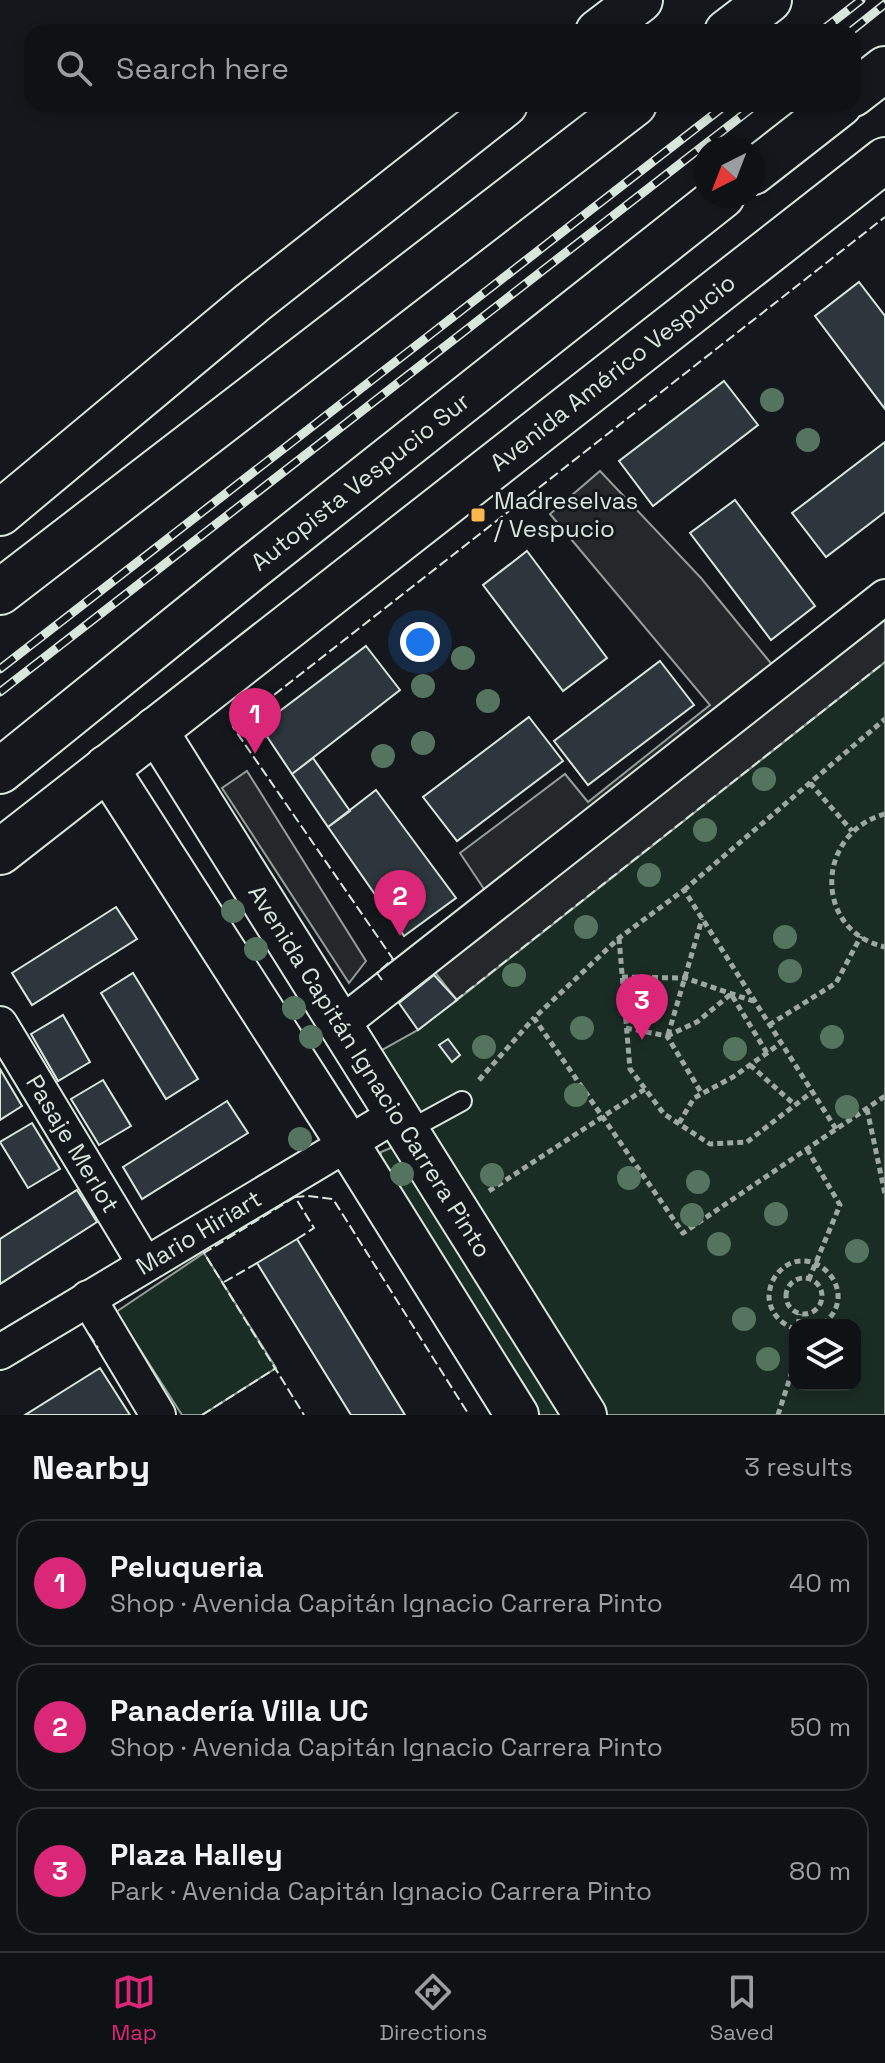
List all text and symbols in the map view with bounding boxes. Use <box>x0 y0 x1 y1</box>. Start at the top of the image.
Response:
search box <box>24 24 861 112</box>
icon: search <box>52 46 96 90</box>
text: Search here <box>116 49 289 88</box>
north arrow <box>693 136 765 208</box>
street label: Avenida Américo Vespucio <box>484 267 742 478</box>
street label: Autopista Vespucio Sur <box>244 386 476 578</box>
place label: Madreselvas / Vespucio <box>494 485 638 544</box>
marker: Madreselvas / Vespucio <box>469 506 487 524</box>
your location <box>400 622 440 662</box>
pin: 1 <box>229 688 281 754</box>
pin: 2 <box>374 870 426 936</box>
street label: Avenida Capitán Ignacio Carrera Pinto <box>241 879 498 1263</box>
pin: 3 <box>616 974 668 1040</box>
street label: Pasaje Merlot <box>19 1069 126 1218</box>
street label: Mario Hiriart <box>130 1183 267 1282</box>
map controls <box>789 1319 861 1391</box>
button: layers <box>789 1319 861 1391</box>
text: Nearby <box>32 1446 150 1489</box>
text: 3 results <box>744 1450 853 1484</box>
text: Peluqueria <box>110 1547 264 1586</box>
text: 1 <box>54 1566 66 1600</box>
text: 40 m <box>789 1566 851 1600</box>
text: Shop · Avenida Capitán Ignacio Carrera Pinto <box>110 1586 663 1620</box>
text: Panadería Villa UC <box>110 1691 369 1730</box>
text: 2 <box>52 1710 68 1744</box>
text: 50 m <box>790 1710 851 1744</box>
text: Shop · Avenida Capitán Ignacio Carrera Pinto <box>110 1730 663 1764</box>
text: Plaza Halley <box>110 1835 283 1874</box>
text: 3 <box>52 1854 68 1888</box>
text: 80 m <box>789 1854 851 1888</box>
text: Park · Avenida Capitán Ignacio Carrera Pinto <box>110 1874 652 1908</box>
tab: Map <box>111 1970 157 2046</box>
tab: Directions <box>379 1970 487 2046</box>
tab: Saved <box>710 1970 774 2046</box>

